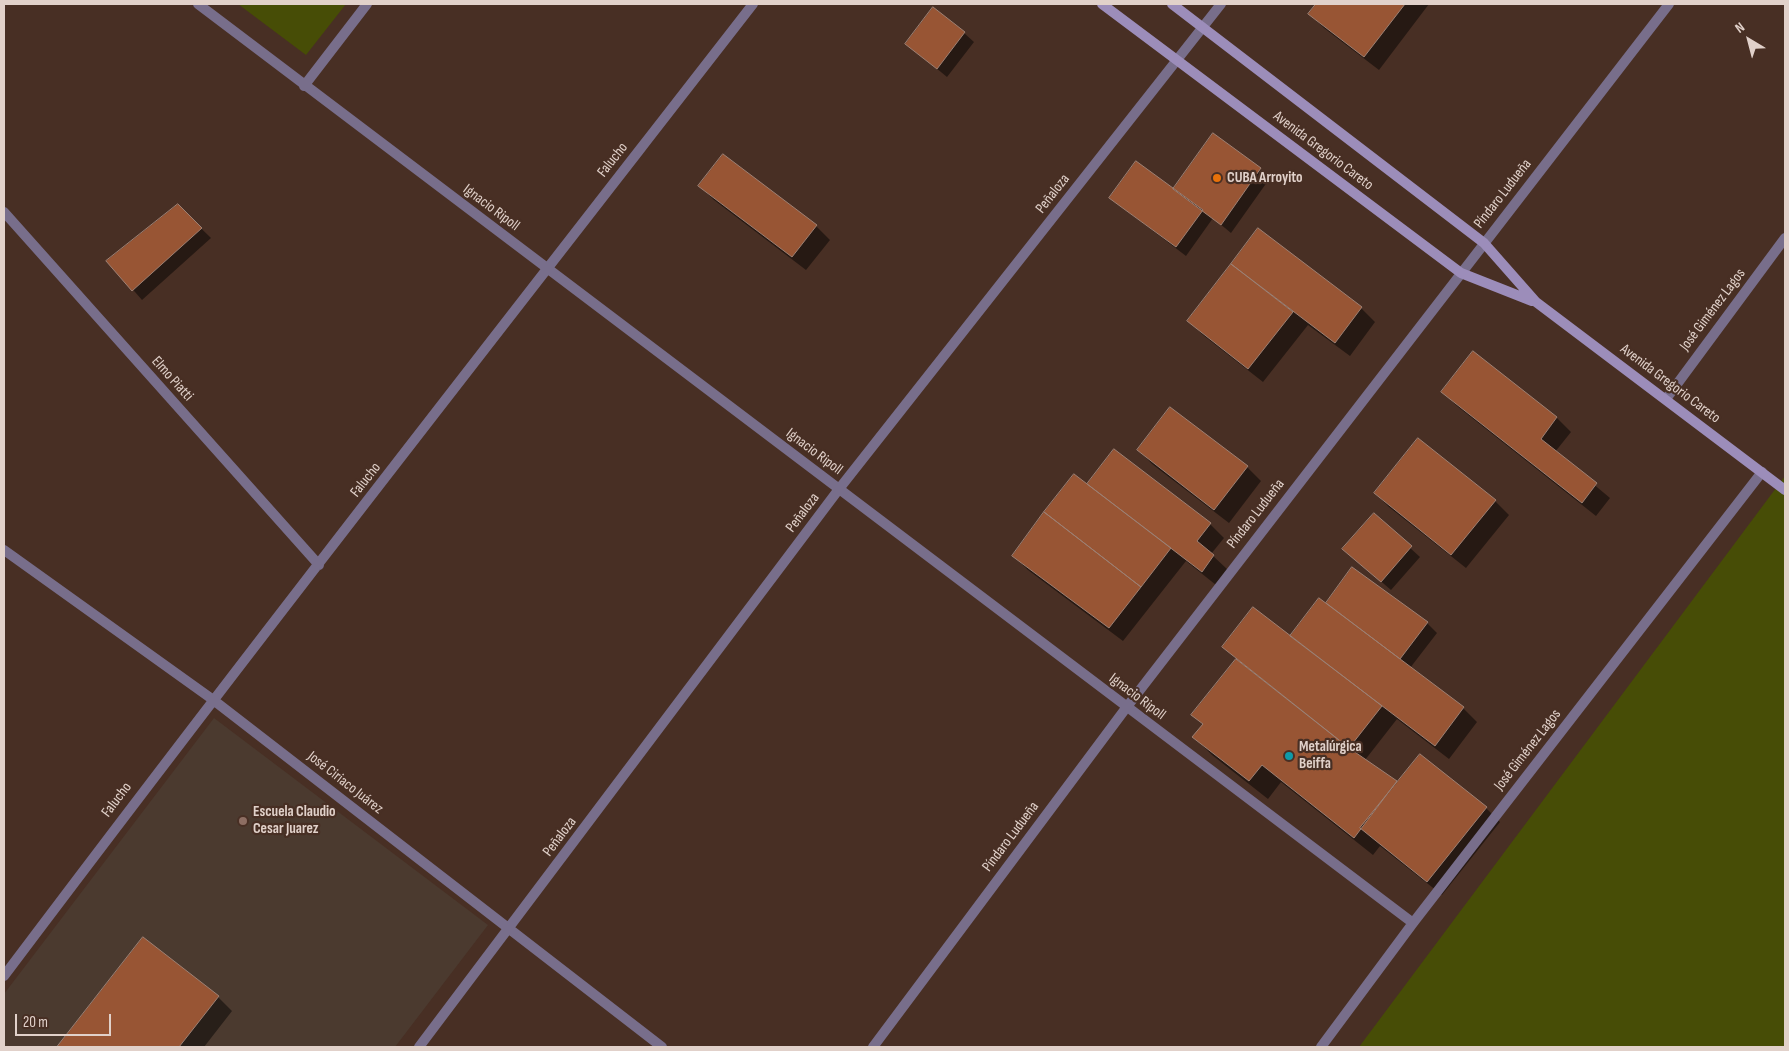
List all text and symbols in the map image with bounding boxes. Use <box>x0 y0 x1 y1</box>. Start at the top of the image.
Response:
north arrow <box>1724 15 1774 65</box>
text: N <box>1732 19 1748 37</box>
street label: Avenida Gregorio Careto <box>1269 108 1377 194</box>
street label: Falucho <box>594 139 632 181</box>
street label: Píndaro Ludueña <box>1470 156 1536 232</box>
place label: CUBA Arroyito <box>1227 169 1303 187</box>
street label: Peñaloza <box>1032 171 1074 217</box>
marker: CUBA Arroyito <box>1211 172 1223 184</box>
street label: Ignacio Ripoll <box>459 181 523 235</box>
street label: José Giménez Lagos <box>1676 265 1750 355</box>
street label: Avenida Gregorio Careto <box>1616 341 1724 427</box>
street label: Elmo Piatti <box>147 353 197 405</box>
street label: Ignacio Ripoll <box>782 425 846 479</box>
street label: Falucho <box>347 459 385 501</box>
street label: Píndaro Ludueña <box>1223 476 1289 552</box>
street label: Peñaloza <box>782 490 824 536</box>
street label: Ignacio Ripoll <box>1105 670 1169 724</box>
street label: José Giménez Lagos <box>1491 706 1565 794</box>
place label: Metalúrgica Beiffa <box>1299 738 1362 773</box>
street label: José Ciriaco Juárez <box>304 748 386 818</box>
marker: Metalúrgica Beiffa <box>1283 750 1295 762</box>
street label: Falucho <box>98 779 136 821</box>
street label: Píndaro Ludueña <box>979 799 1043 875</box>
place label: Escuela Claudio Cesar Juarez <box>253 803 336 838</box>
street label: Peñaloza <box>539 814 581 860</box>
marker: Escuela Claudio Cesar Juarez <box>237 815 249 827</box>
scale bar <box>18 1004 114 1036</box>
text: 20 m <box>23 1013 48 1032</box>

